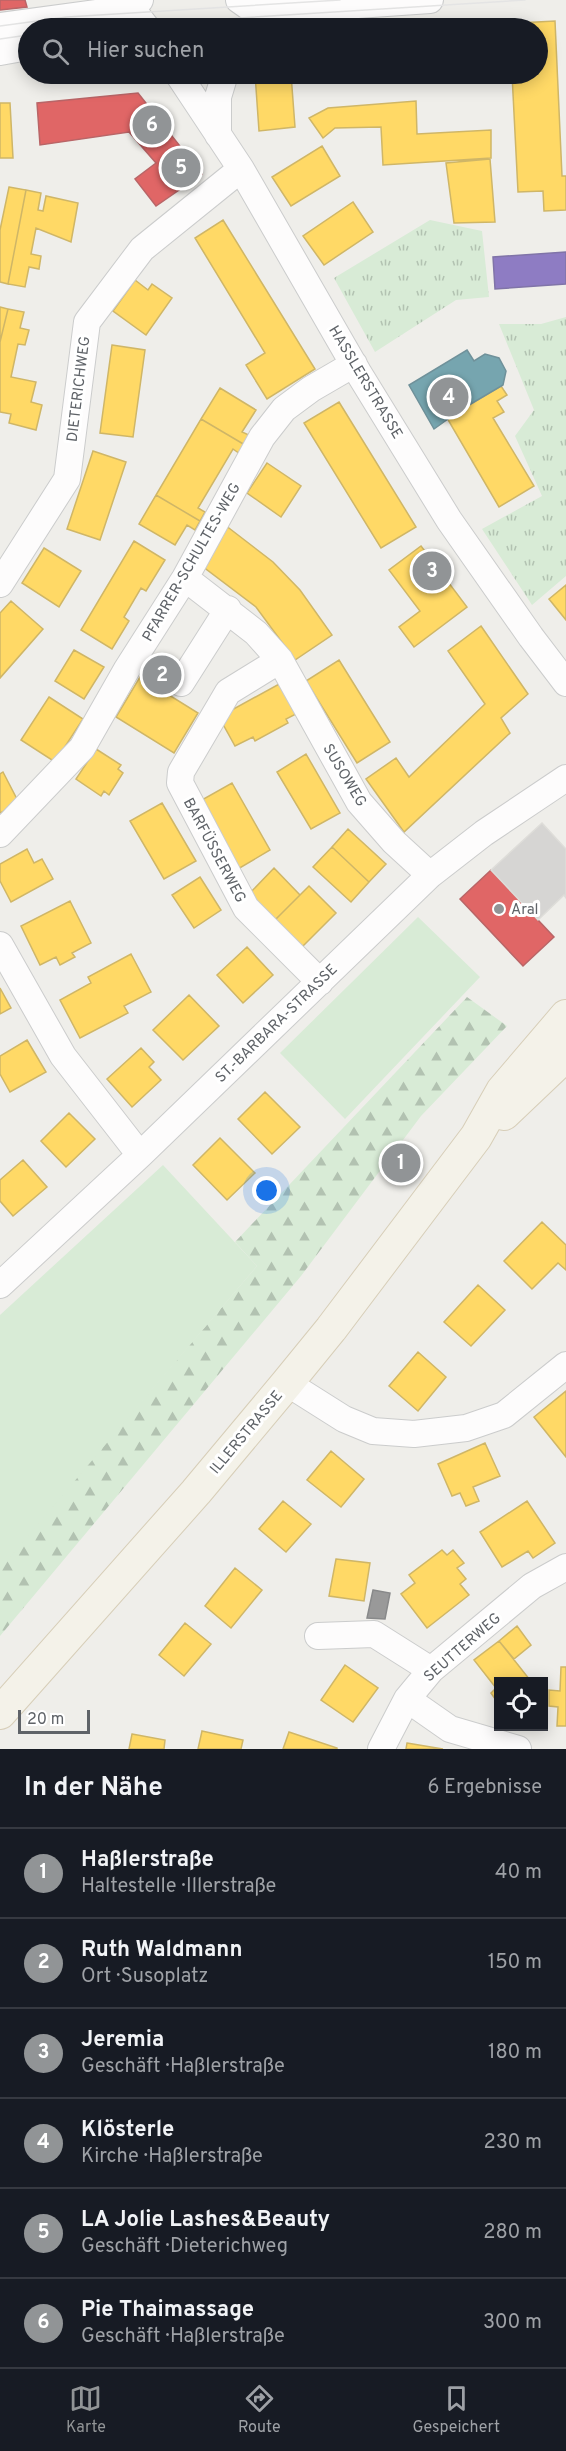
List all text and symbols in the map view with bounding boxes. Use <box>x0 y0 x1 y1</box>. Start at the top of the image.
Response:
search box <box>18 18 548 84</box>
icon: search <box>39 35 72 68</box>
text: Hier suchen <box>87 38 204 65</box>
pin: 6 <box>132 102 172 148</box>
pin: 5 <box>162 146 201 190</box>
street label: HASSLERSTRASSE <box>323 323 406 443</box>
street label: DIETERICHWEG <box>64 335 95 443</box>
pin: 4 <box>430 374 468 420</box>
street label: PFARRER-SCHULTES-WEG <box>139 480 246 646</box>
pin: 3 <box>412 548 452 594</box>
pin: 2 <box>142 652 182 698</box>
street label: SUSOWEG <box>318 741 370 811</box>
street label: BARFÜSSERWEG <box>178 795 250 906</box>
place label: Aral <box>511 901 539 920</box>
marker: Aral <box>492 902 506 916</box>
street label: ST.-BARBARA-STRASSE <box>212 961 342 1087</box>
pin: 1 <box>382 1140 420 1186</box>
your location <box>252 1176 281 1205</box>
street label: ILLERSTRASSE <box>207 1387 288 1479</box>
street label: SEUTTERWEG <box>421 1610 505 1687</box>
map controls <box>494 1677 548 1731</box>
button: locate <box>494 1677 548 1731</box>
scale bar <box>18 1707 90 1734</box>
text: 20 m <box>27 1710 64 1730</box>
text: In der Nähe <box>24 1772 163 1805</box>
text: 6 Ergebnisse <box>427 1775 542 1801</box>
text: Haßlerstraße <box>81 1847 214 1874</box>
text: 1 <box>40 1860 48 1886</box>
text: 40 m <box>495 1860 542 1886</box>
text: Haltestelle · Illerstraße <box>81 1874 276 1900</box>
text: Ruth Waldmann <box>81 1937 242 1964</box>
text: 2 <box>37 1950 50 1976</box>
text: 150 m <box>488 1950 542 1976</box>
text: Ort · Susoplatz <box>81 1964 208 1990</box>
text: Jeremia <box>81 2027 164 2054</box>
text: 3 <box>38 2040 50 2066</box>
text: 180 m <box>488 2040 542 2066</box>
text: Geschäft · Haßlerstraße <box>81 2054 285 2080</box>
text: Klösterle <box>81 2117 174 2144</box>
text: 4 <box>37 2130 50 2156</box>
text: 230 m <box>483 2130 542 2156</box>
text: Kirche · Haßlerstraße <box>81 2144 263 2170</box>
text: LA Jolie Lashes&Beauty <box>81 2207 330 2234</box>
text: 5 <box>37 2220 50 2246</box>
text: 280 m <box>483 2220 542 2246</box>
text: Geschäft · Dieterichweg <box>81 2234 288 2260</box>
text: Pie Thaimassage <box>81 2297 254 2324</box>
text: 6 <box>37 2310 50 2336</box>
text: 300 m <box>483 2310 542 2336</box>
text: Geschäft · Haßlerstraße <box>81 2324 285 2350</box>
tab: Karte <box>66 2382 106 2438</box>
tab: Route <box>238 2382 281 2438</box>
tab: Gespeichert <box>413 2382 500 2438</box>

